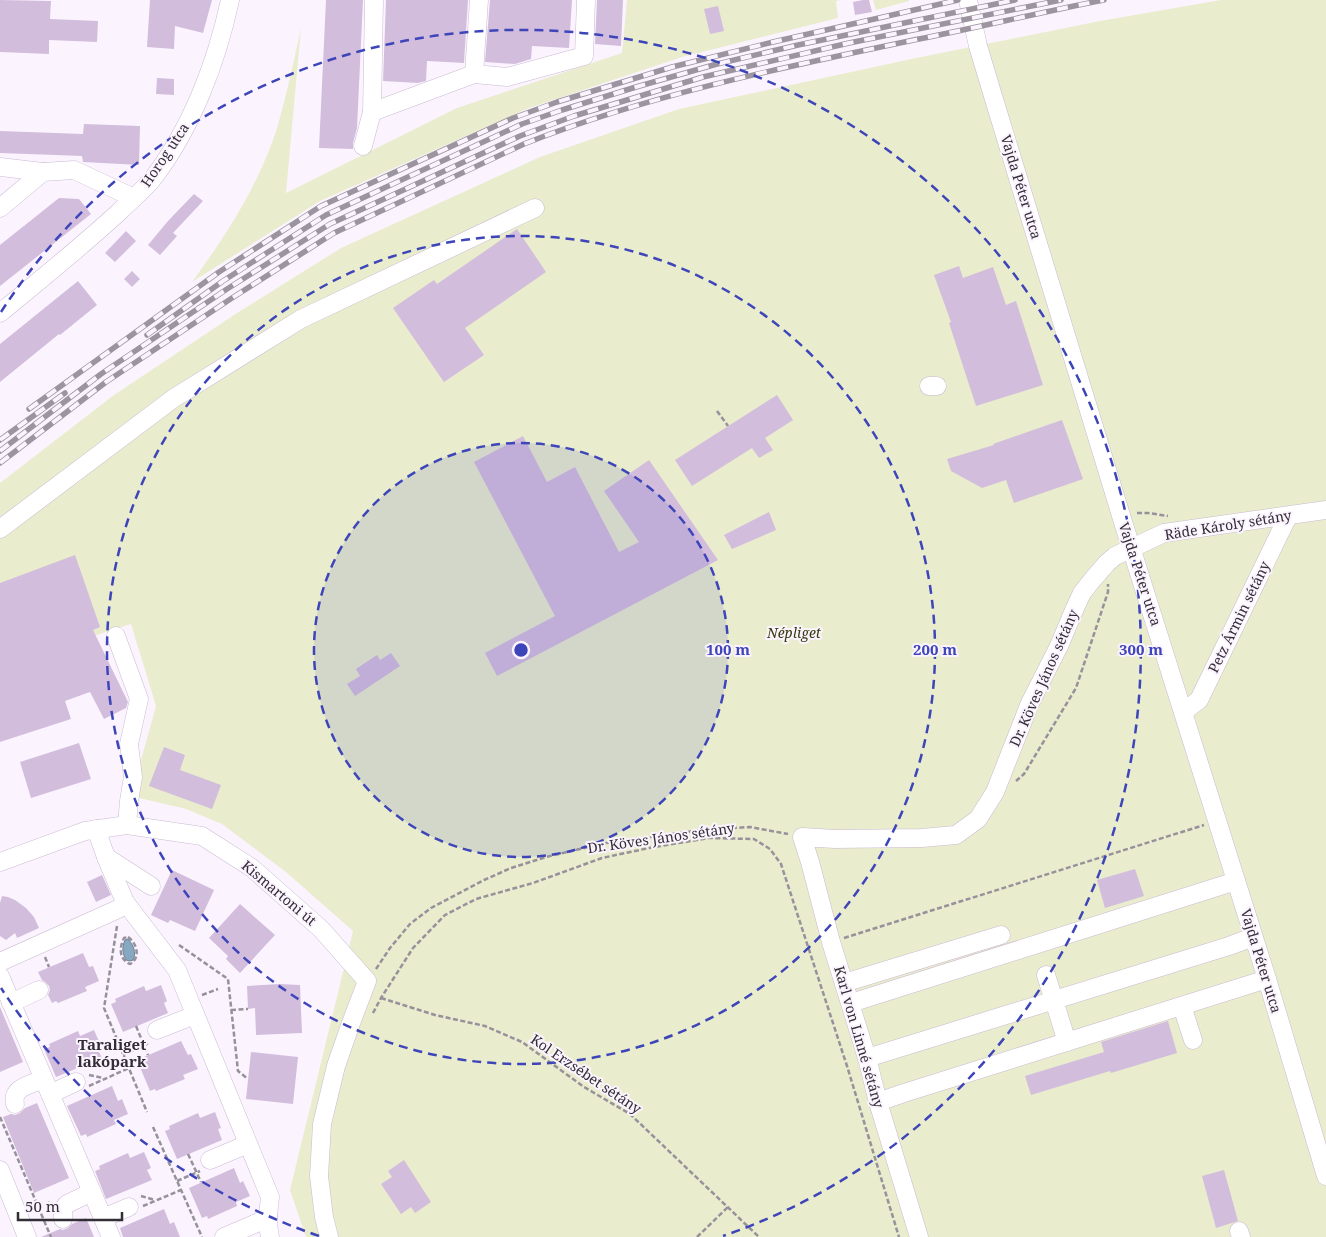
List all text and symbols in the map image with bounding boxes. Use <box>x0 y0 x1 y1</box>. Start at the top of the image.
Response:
street label: Horog utca <box>136 119 193 191</box>
street label: Vajda Péter utca <box>997 132 1046 241</box>
street label: Räde Károly sétány <box>1163 505 1293 544</box>
street label: Vajda Péter utca <box>1115 520 1166 628</box>
street label: Petz Ármin sétány <box>1203 558 1274 676</box>
street label: Dr. Köves János sétány <box>1005 606 1082 749</box>
park label: Népliget <box>766 623 822 642</box>
text: 100 m <box>706 639 750 659</box>
text: 200 m <box>913 639 957 659</box>
text: 300 m <box>1119 639 1163 659</box>
centre of rings <box>512 641 530 659</box>
street label: Dr. Köves János sétány <box>586 818 736 857</box>
street label: Kismartoni út <box>238 856 321 930</box>
street label: Vajda Péter utca <box>1237 906 1286 1015</box>
street label: Karl von Linné sétány <box>830 964 889 1110</box>
street label: Kol Erzsébet sétány <box>527 1029 645 1118</box>
district label: Taraliget lakópark <box>78 1034 147 1071</box>
scale bar <box>18 1190 121 1222</box>
text: 50 m <box>25 1196 60 1216</box>

